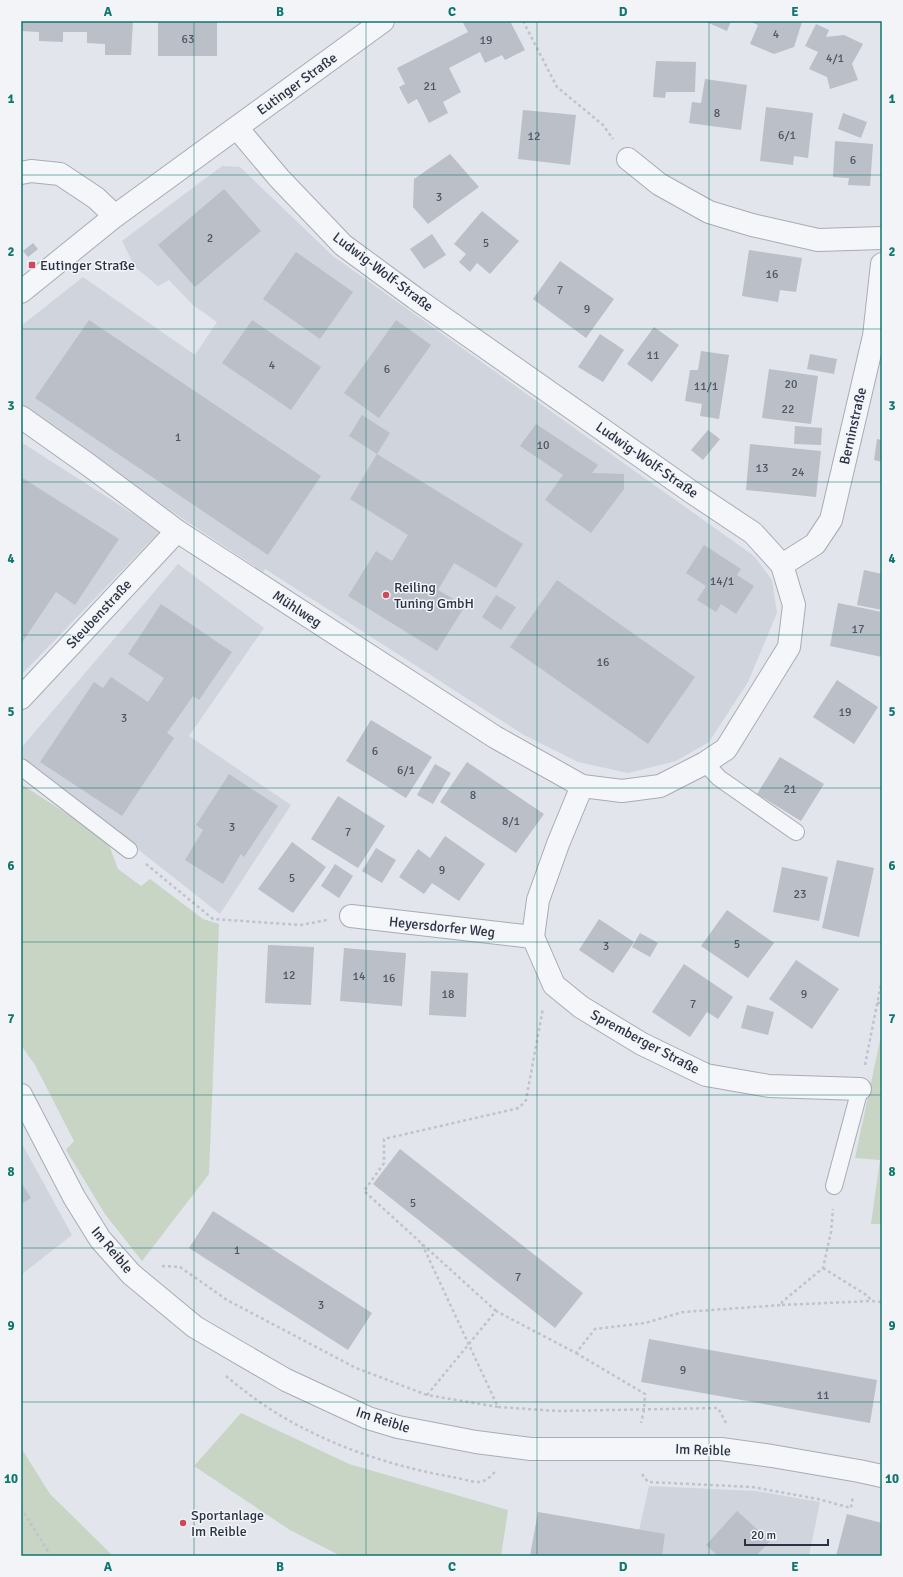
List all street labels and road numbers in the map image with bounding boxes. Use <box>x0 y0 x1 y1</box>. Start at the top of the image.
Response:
street label: Eutinger Straße <box>254 49 340 119</box>
street label: Ludwig-Wolf-Straße <box>329 229 437 315</box>
street label: Berninstraße <box>836 386 870 466</box>
street label: Ludwig-Wolf-Straße <box>592 418 702 502</box>
street label: Steubenstraße <box>63 576 135 652</box>
street label: Mühlweg <box>269 587 325 631</box>
street label: Heyersdorfer Weg <box>388 913 496 941</box>
street label: Spremberger Straße <box>588 1006 702 1078</box>
street label: Im Reible <box>88 1223 136 1277</box>
street label: Im Reible <box>354 1403 412 1437</box>
street label: Im Reible <box>675 1441 731 1459</box>

